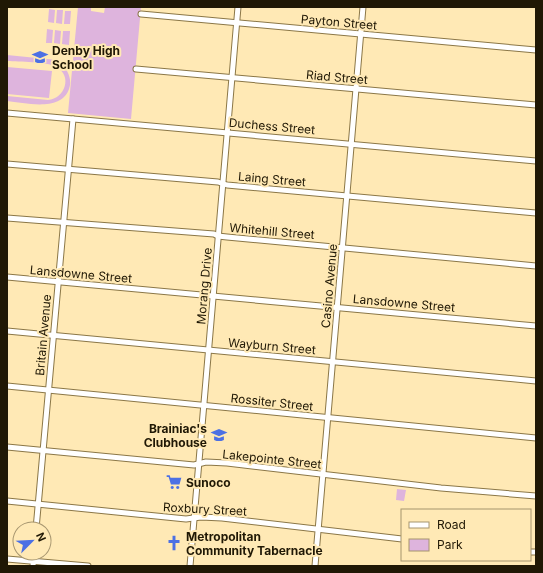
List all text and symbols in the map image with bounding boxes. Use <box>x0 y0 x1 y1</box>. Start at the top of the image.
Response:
street label: Payton Street <box>300 11 378 33</box>
place label: Denby High School <box>52 43 120 72</box>
school or university icon: Denby High School <box>31 48 49 66</box>
street label: Riad Street <box>305 67 369 87</box>
street label: Duchess Street <box>228 115 316 137</box>
street label: Laing Street <box>237 169 307 189</box>
street label: Whitehill Street <box>229 220 315 242</box>
street label: Casino Avenue <box>318 243 340 329</box>
street label: Morang Drive <box>193 247 215 325</box>
street label: Lansdowne Street <box>29 262 133 286</box>
street label: Lansdowne Street <box>352 291 456 315</box>
street label: Britain Avenue <box>32 294 54 376</box>
street label: Wayburn Street <box>227 335 317 357</box>
street label: Rossiter Street <box>230 390 314 414</box>
place label: Brainiac's Clubhouse <box>144 421 207 450</box>
school or university icon: Brainiac's Clubhouse <box>210 426 228 444</box>
street label: Lakepointe Street <box>222 446 322 472</box>
supermarket icon: Sunoco <box>165 473 183 491</box>
place label: Sunoco <box>186 475 231 490</box>
street label: Roxbury Street <box>163 499 247 519</box>
legend <box>401 509 531 561</box>
text: Road <box>437 517 466 532</box>
north arrow <box>12 521 52 561</box>
place label: Metropolitan Community Tabernacle <box>186 529 323 558</box>
text: N <box>33 530 49 544</box>
church icon: Metropolitan Community Tabernacle <box>165 534 183 552</box>
text: Park <box>437 537 463 552</box>

